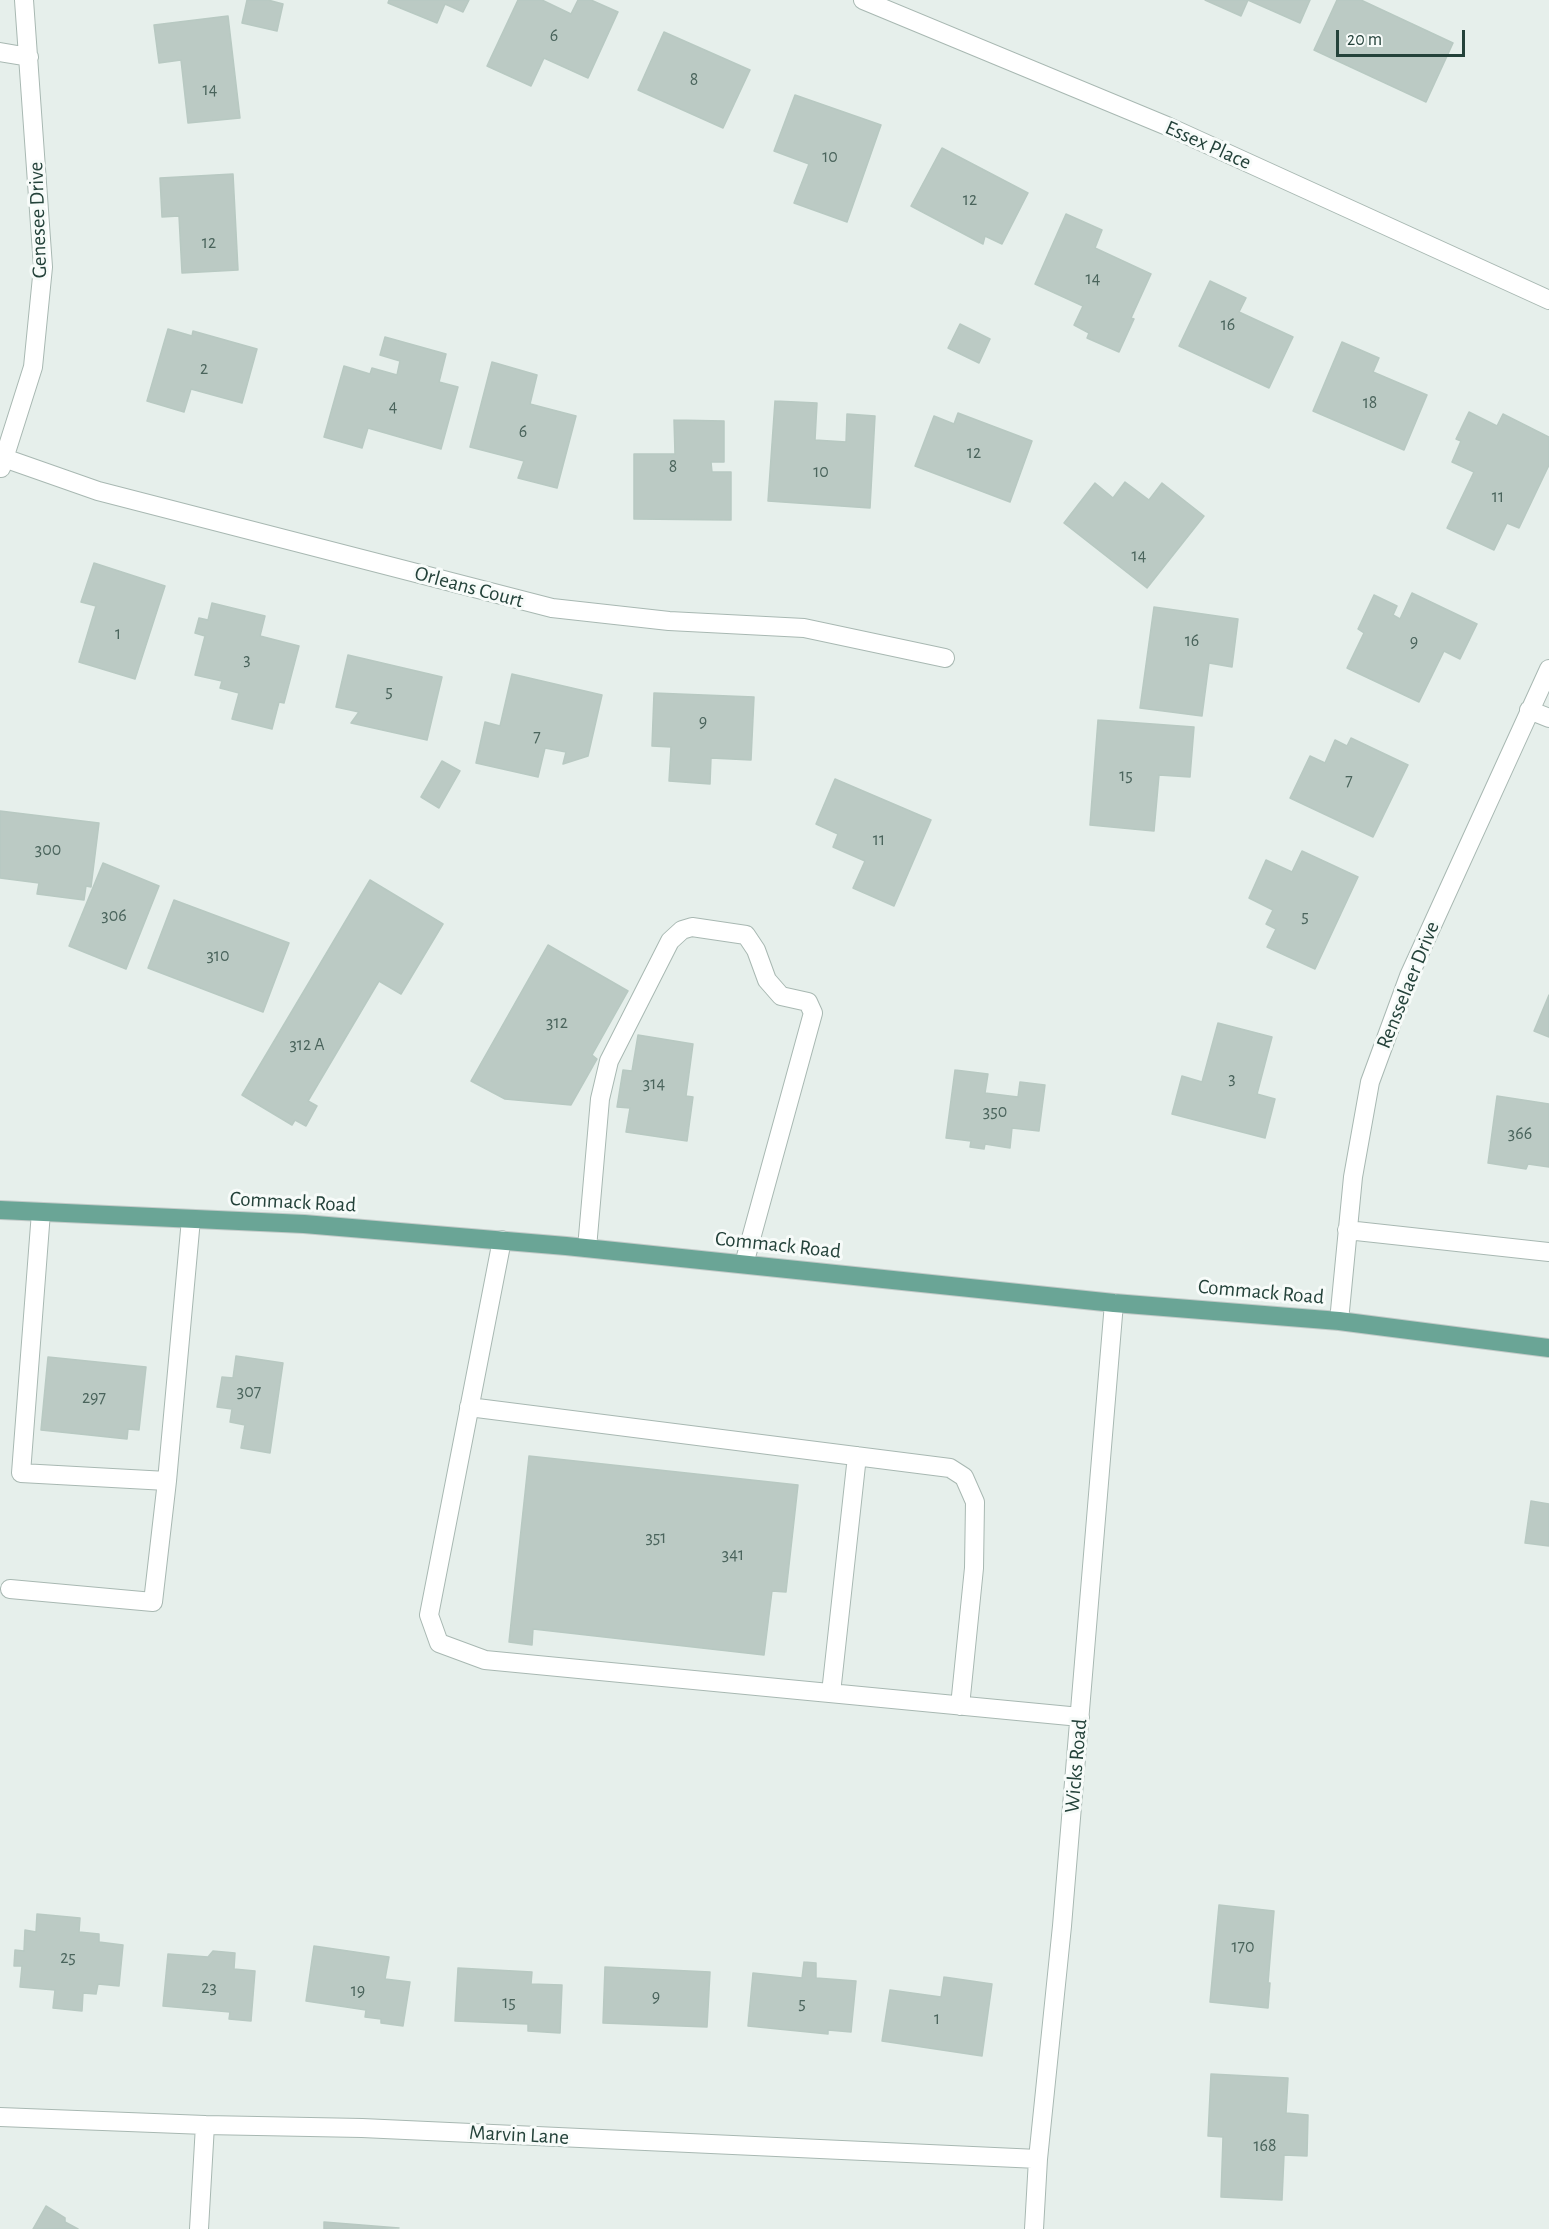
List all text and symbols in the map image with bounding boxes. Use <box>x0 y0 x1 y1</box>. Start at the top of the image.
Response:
scale bar <box>1339 18 1468 56</box>
house number: 6 <box>550 25 558 47</box>
text: 20 m <box>1347 31 1382 49</box>
house number: 8 <box>690 69 698 91</box>
house number: 14 <box>203 79 217 101</box>
street label: Essex Place <box>1161 115 1255 175</box>
house number: 10 <box>822 146 838 168</box>
street label: Genesee Drive <box>23 161 53 279</box>
house number: 12 <box>963 189 977 211</box>
house number: 12 <box>202 232 216 254</box>
house number: 14 <box>1086 268 1100 290</box>
house number: 16 <box>1221 314 1235 336</box>
house number: 2 <box>200 358 208 380</box>
house number: 18 <box>1363 392 1377 414</box>
house number: 4 <box>389 396 397 418</box>
house number: 6 <box>519 421 527 443</box>
house number: 12 <box>967 442 981 464</box>
house number: 8 <box>669 456 677 478</box>
house number: 10 <box>813 461 829 483</box>
house number: 11 <box>1492 486 1504 508</box>
house number: 14 <box>1132 545 1146 567</box>
street label: Orleans Court <box>412 560 526 614</box>
house number: 1 <box>115 623 121 645</box>
house number: 16 <box>1185 630 1199 652</box>
house number: 9 <box>1410 631 1418 653</box>
house number: 3 <box>243 649 251 671</box>
house number: 5 <box>385 681 393 703</box>
house number: 9 <box>699 711 707 733</box>
house number: 7 <box>533 726 541 748</box>
house number: 15 <box>1119 765 1133 787</box>
house number: 7 <box>1345 770 1353 792</box>
house number: 11 <box>873 829 885 851</box>
house number: 300 <box>35 839 61 861</box>
house number: 306 <box>101 905 127 927</box>
house number: 5 <box>1301 906 1309 928</box>
street label: Rensselaer Drive <box>1371 918 1445 1052</box>
house number: 310 <box>206 945 230 967</box>
house number: 312 <box>546 1012 568 1034</box>
house number: 312 A <box>289 1034 325 1056</box>
house number: 3 <box>1228 1068 1236 1090</box>
house number: 314 <box>643 1073 665 1095</box>
house number: 350 <box>983 1101 1007 1123</box>
house number: 366 <box>1508 1123 1532 1145</box>
street label: Commack Road <box>229 1186 357 1218</box>
street label: Commack Road <box>714 1226 842 1264</box>
street label: Commack Road <box>1197 1274 1325 1310</box>
house number: 307 <box>237 1381 261 1403</box>
house number: 297 <box>82 1387 106 1409</box>
house number: 351 <box>645 1527 667 1549</box>
house number: 341 <box>722 1544 744 1566</box>
street label: Wicks Road <box>1059 1718 1093 1814</box>
house number: 170 <box>1231 1936 1255 1958</box>
house number: 25 <box>60 1947 76 1969</box>
house number: 23 <box>201 1977 217 1999</box>
house number: 19 <box>351 1980 365 2002</box>
house number: 9 <box>652 1986 660 2008</box>
house number: 15 <box>502 1992 516 2014</box>
house number: 5 <box>798 1993 806 2015</box>
house number: 1 <box>934 2008 940 2030</box>
street label: Marvin Lane <box>468 2120 570 2150</box>
house number: 168 <box>1253 2135 1277 2157</box>

